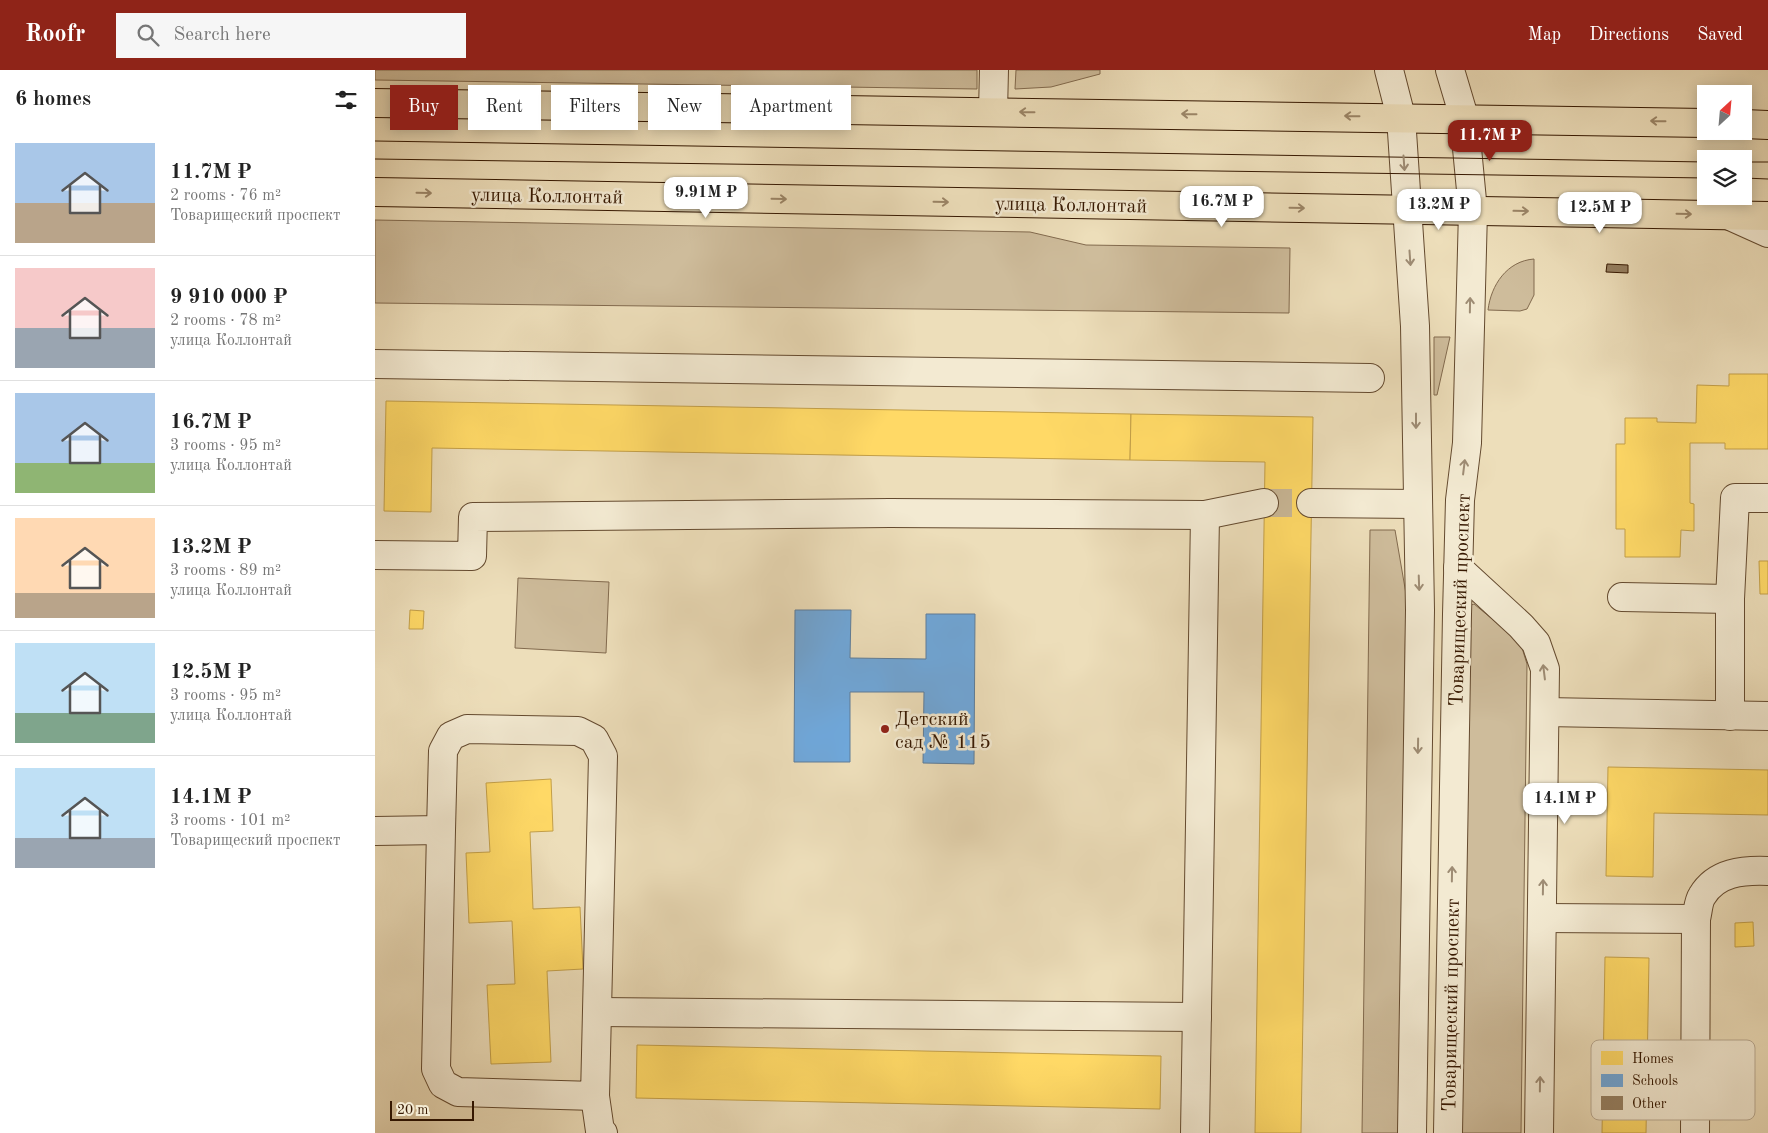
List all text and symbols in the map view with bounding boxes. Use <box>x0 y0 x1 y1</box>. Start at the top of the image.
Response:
search box <box>116 13 466 58</box>
icon: search <box>134 21 162 49</box>
text: Roofr <box>25 23 86 47</box>
text: Search here <box>174 26 271 45</box>
text: Map <box>1528 26 1561 44</box>
text: Directions <box>1589 26 1669 44</box>
text: Saved <box>1697 26 1743 44</box>
chip: Buy <box>390 85 458 130</box>
chip: Rent <box>468 85 541 130</box>
chip: Filters <box>551 85 638 130</box>
chip: New <box>648 85 721 130</box>
chip: Apartment <box>731 85 851 130</box>
north arrow <box>1697 85 1753 140</box>
map controls <box>1697 85 1752 205</box>
icon: filters <box>332 86 360 114</box>
text: 6 homes <box>15 89 91 110</box>
one-way arrow <box>1019 107 1036 117</box>
one-way arrow <box>1182 109 1198 118</box>
one-way arrow <box>1344 111 1360 121</box>
one-way arrow <box>1650 117 1666 126</box>
pin: 11.7M ₽ <box>1444 119 1536 162</box>
text: 11.7M ₽ <box>1459 128 1521 144</box>
button: layers <box>1697 150 1752 205</box>
one-way arrow <box>1399 155 1408 171</box>
text: 11.7M ₽ <box>170 162 252 183</box>
icon: home <box>55 163 115 223</box>
pin: 9.91M ₽ <box>660 176 752 219</box>
text: 9.91M ₽ <box>675 185 737 201</box>
street label: улица Коллонтай <box>471 186 623 208</box>
pin: 16.7M ₽ <box>1176 186 1268 228</box>
text: 2 rooms · 76 m² <box>170 188 281 204</box>
one-way arrow <box>415 188 431 198</box>
pin: 13.2M ₽ <box>1393 189 1485 231</box>
pin: 12.5M ₽ <box>1554 191 1646 234</box>
one-way arrow <box>770 194 786 204</box>
text: 16.7M ₽ <box>1191 194 1253 210</box>
street label: улица Коллонтай <box>995 195 1147 217</box>
one-way arrow <box>932 197 949 207</box>
text: 13.2M ₽ <box>1408 197 1470 213</box>
text: 12.5M ₽ <box>1569 200 1631 216</box>
one-way arrow <box>1289 203 1305 212</box>
one-way arrow <box>1513 207 1529 216</box>
text: Товарищеский проспект <box>170 208 341 224</box>
one-way arrow <box>1675 209 1691 219</box>
one-way arrow <box>1406 250 1415 266</box>
text: 9 910 000 ₽ <box>170 287 288 308</box>
icon: home <box>55 288 115 348</box>
one-way arrow <box>1466 297 1475 313</box>
text: 2 rooms · 78 m² <box>170 313 281 329</box>
text: улица Коллонтай <box>170 333 292 349</box>
text: 16.7M ₽ <box>170 412 252 433</box>
one-way arrow <box>1411 412 1421 429</box>
icon: home <box>55 413 115 473</box>
text: 3 rooms · 95 m² <box>170 438 281 454</box>
text: улица Коллонтай <box>170 458 292 474</box>
one-way arrow <box>1459 459 1469 475</box>
street label: Товарищеский проспект <box>1447 493 1475 707</box>
text: 13.2M ₽ <box>170 537 252 558</box>
icon: home <box>55 538 115 598</box>
text: 3 rooms · 89 m² <box>170 563 281 579</box>
one-way arrow <box>1414 575 1424 591</box>
text: улица Коллонтай <box>170 583 292 599</box>
text: 12.5M ₽ <box>170 662 252 683</box>
icon: home <box>55 663 115 723</box>
one-way arrow <box>1539 664 1549 680</box>
text: 3 rooms · 95 m² <box>170 688 281 704</box>
text: улица Коллонтай <box>170 708 292 724</box>
place label: Детский сад № 115 <box>895 710 991 753</box>
marker: Детский сад № 115 <box>879 723 891 735</box>
one-way arrow <box>1413 738 1423 754</box>
pin: 14.1M ₽ <box>1519 782 1611 825</box>
text: 14.1M ₽ <box>170 787 252 808</box>
icon: home <box>55 788 115 848</box>
text: 14.1M ₽ <box>1534 791 1596 807</box>
text: 3 rooms · 101 m² <box>170 813 290 829</box>
text: Товарищеский проспект <box>170 833 341 849</box>
one-way arrow <box>1448 867 1457 883</box>
one-way arrow <box>1538 879 1548 896</box>
street label: Товарищеский проспект <box>1440 898 1464 1112</box>
legend <box>1591 1040 1755 1120</box>
text: Homes <box>1632 1052 1674 1066</box>
text: Schools <box>1632 1074 1678 1088</box>
one-way arrow <box>1535 1077 1545 1093</box>
text: Other <box>1632 1097 1667 1111</box>
scale bar <box>390 1098 474 1121</box>
text: 20 m <box>397 1103 428 1117</box>

